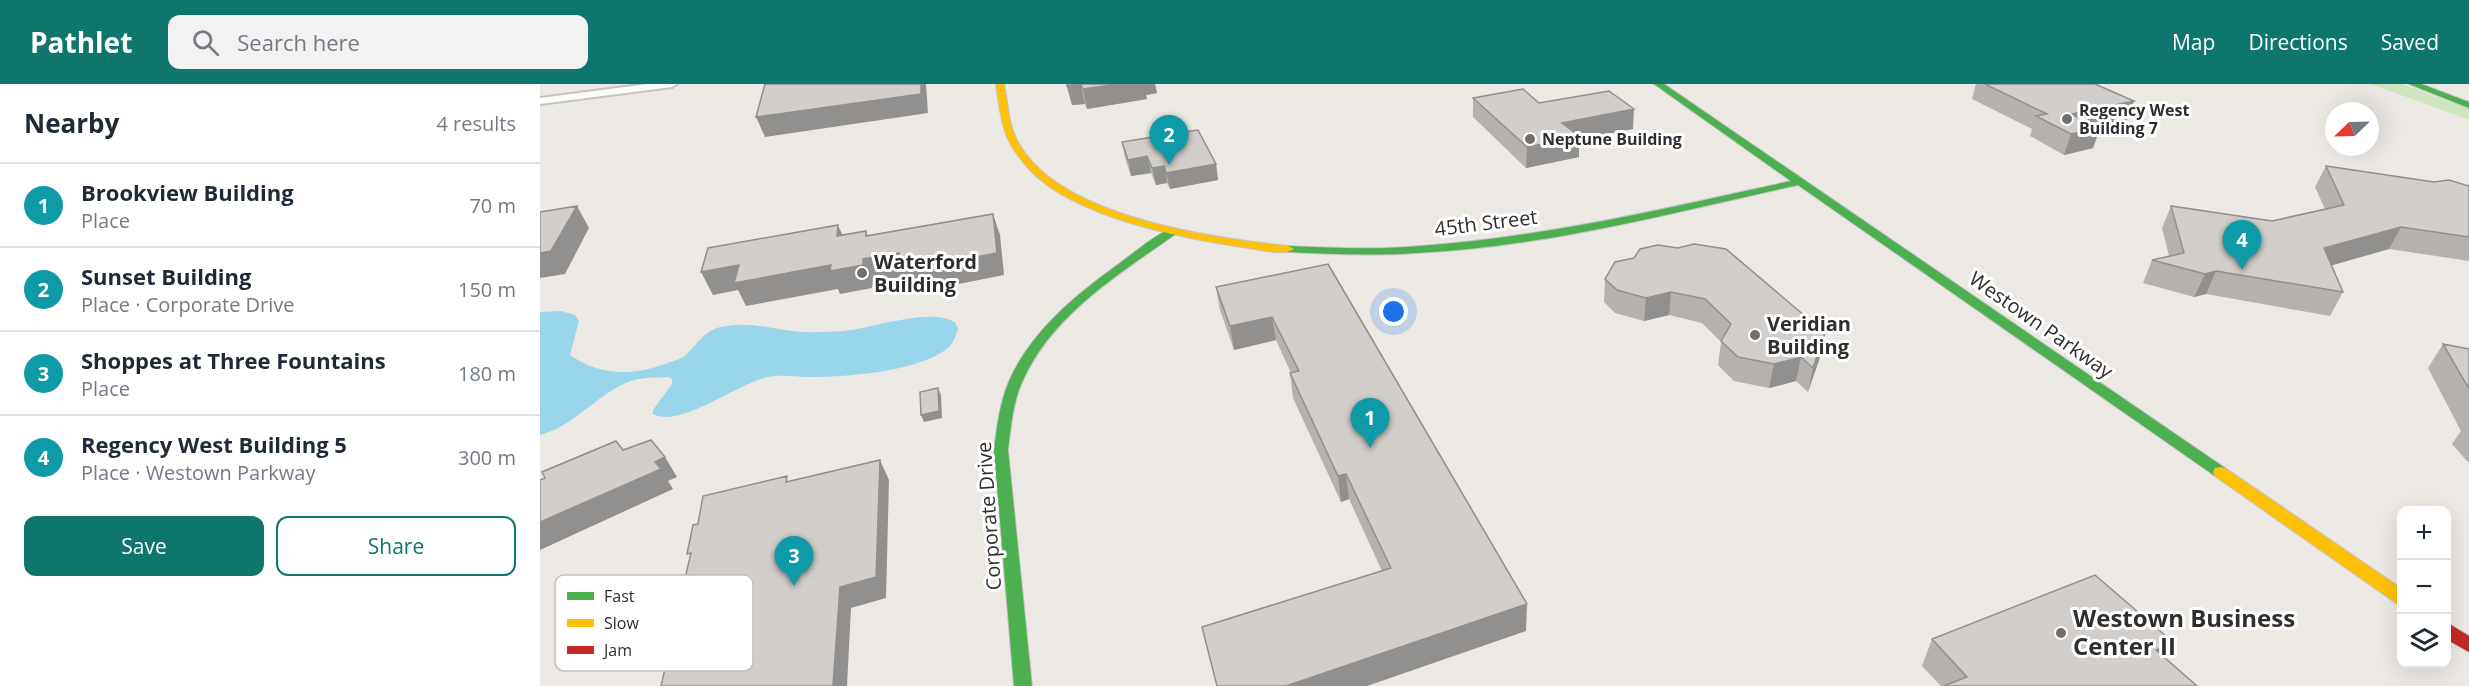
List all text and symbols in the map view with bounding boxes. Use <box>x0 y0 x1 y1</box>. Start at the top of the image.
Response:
search box <box>168 15 588 69</box>
text: Pathlet <box>30 23 132 61</box>
icon: search <box>189 26 222 59</box>
text: Search here <box>237 27 360 57</box>
text: Map <box>2172 28 2215 56</box>
text: Directions <box>2248 28 2348 56</box>
text: Saved <box>2381 28 2439 56</box>
place label: Regency West Building 7 <box>2079 99 2189 139</box>
north arrow <box>2325 102 2379 156</box>
text: Nearby <box>24 105 119 141</box>
text: 4 results <box>436 110 516 137</box>
marker: Regency West Building 7 <box>2060 112 2074 126</box>
pin: 2 <box>1150 116 1188 165</box>
place label: Neptune Building <box>1542 128 1682 150</box>
marker: Neptune Building <box>1523 132 1537 146</box>
text: Brookview Building <box>81 177 294 207</box>
text: 1 <box>38 192 49 219</box>
text: 70 m <box>469 192 516 219</box>
street label: 45th Street <box>1433 203 1539 242</box>
text: Place <box>81 207 130 234</box>
pin: 4 <box>2222 220 2262 270</box>
place label: Waterford Building <box>874 248 977 298</box>
text: Sunset Building <box>81 261 251 291</box>
street label: Westown Parkway <box>1964 265 2119 385</box>
marker: Waterford Building <box>855 266 869 280</box>
text: 2 <box>38 276 49 303</box>
text: 150 m <box>458 276 516 303</box>
text: Place · Corporate Drive <box>81 291 295 318</box>
your location <box>1379 297 1408 326</box>
place label: Veridian Building <box>1767 310 1851 360</box>
marker: Veridian Building <box>1748 328 1762 342</box>
text: Shoppes at Three Fountains <box>81 345 386 375</box>
text: 3 <box>38 360 49 387</box>
text: 180 m <box>458 360 516 387</box>
text: Place <box>81 375 130 402</box>
pin: 1 <box>1350 398 1390 448</box>
text: Regency West Building 5 <box>81 429 347 459</box>
street label: Corporate Drive <box>970 441 1007 591</box>
text: 4 <box>38 444 49 471</box>
text: 300 m <box>458 444 516 471</box>
text: Place · Westown Parkway <box>81 459 315 486</box>
map controls <box>2397 506 2451 668</box>
button: + <box>2397 506 2451 560</box>
button: Save <box>24 516 264 576</box>
button: Share <box>276 516 516 576</box>
pin: 3 <box>774 536 814 586</box>
button: − <box>2397 560 2451 614</box>
legend <box>555 575 753 671</box>
text: Fast <box>604 585 635 607</box>
place label: Westown Business Center II <box>2073 601 2295 662</box>
text: Slow <box>604 612 639 634</box>
button: layers <box>2397 614 2451 668</box>
marker: Westown Business Center II <box>2054 626 2068 640</box>
text: Jam <box>602 639 632 661</box>

